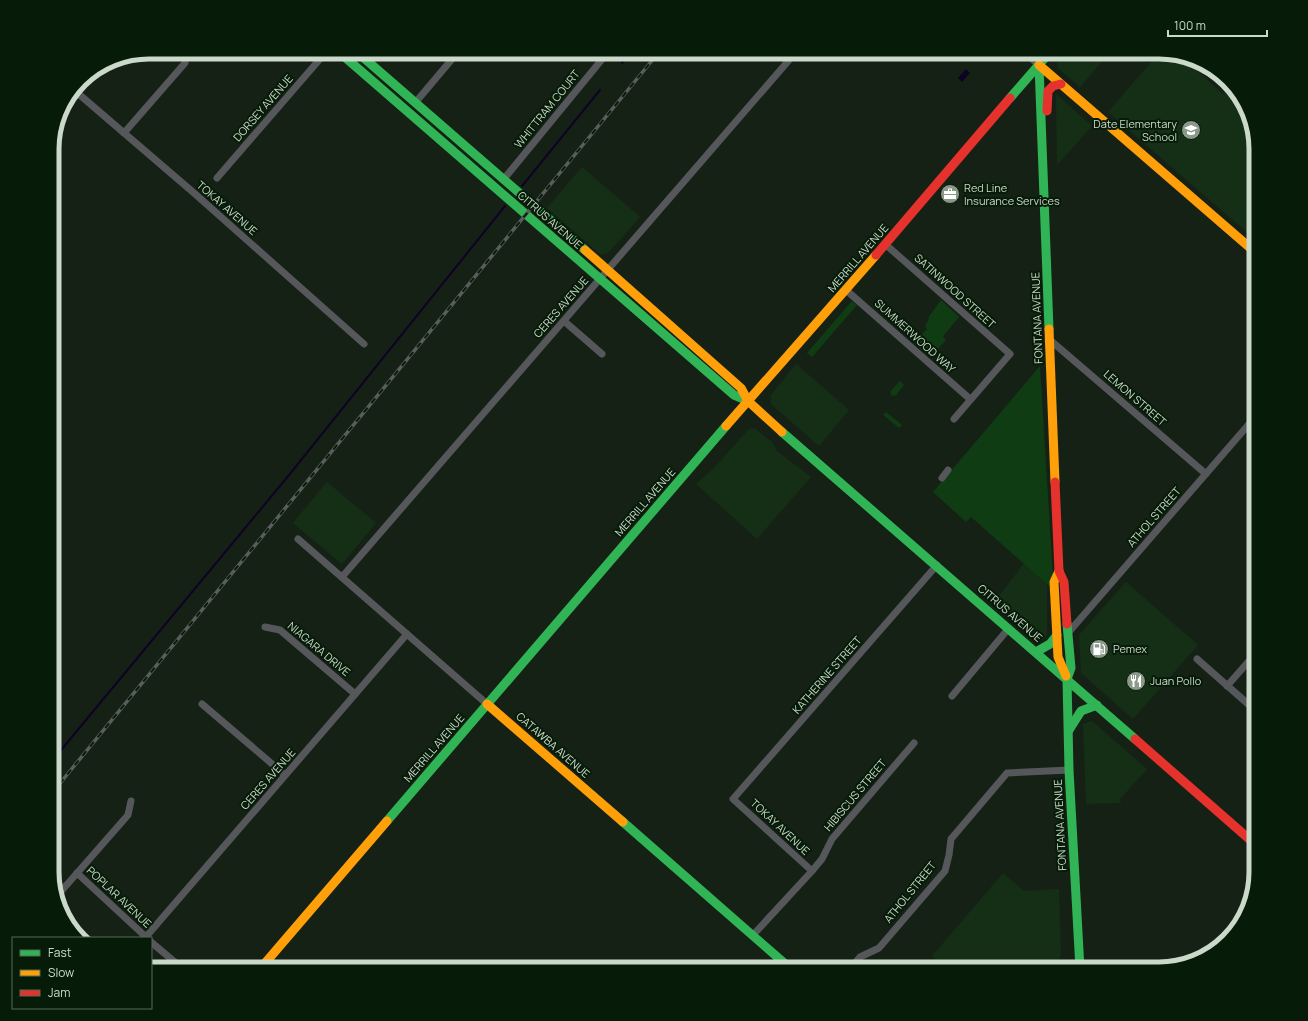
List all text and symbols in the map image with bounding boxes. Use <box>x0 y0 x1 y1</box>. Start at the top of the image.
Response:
scale bar <box>1168 12 1267 38</box>
text: 100 m <box>1174 17 1206 34</box>
street label: WHITTRAM COURT <box>510 66 583 151</box>
street label: DORSEY AVENUE <box>229 71 296 144</box>
place label: Date Elementary School <box>1093 116 1177 144</box>
school or university icon: Date Elementary School <box>1180 119 1202 141</box>
street label: TOKAY AVENUE <box>194 177 261 238</box>
place label: Red Line Insurance Services <box>964 180 1060 208</box>
office icon: Red Line Insurance Services <box>939 183 961 205</box>
street label: CITRUS AVENUE <box>515 187 586 252</box>
street label: MERRILL AVENUE <box>824 220 891 295</box>
street label: SATINWOOD STREET <box>911 250 1000 332</box>
street label: FONTANA AVENUE <box>1027 272 1046 364</box>
street label: CERES AVENUE <box>530 273 591 341</box>
street label: SUMMERWOOD WAY <box>872 295 960 376</box>
street label: LEMON STREET <box>1101 366 1170 429</box>
street label: MERRILL AVENUE <box>611 464 678 539</box>
street label: ATHOL STREET <box>1123 483 1184 550</box>
street label: CITRUS AVENUE <box>975 580 1046 645</box>
street label: NIAGARA DRIVE <box>285 618 354 679</box>
street label: KATHERINE STREET <box>789 632 865 717</box>
fuel station icon: Pemex <box>1088 638 1110 660</box>
place label: Pemex <box>1113 641 1147 656</box>
restaurant icon: Juan Pollo <box>1125 670 1147 692</box>
place label: Juan Pollo <box>1150 673 1202 688</box>
street label: CATAWBA AVENUE <box>513 708 593 781</box>
street label: MERRILL AVENUE <box>400 710 467 785</box>
street label: CERES AVENUE <box>237 745 298 813</box>
street label: HIBISCUS STREET <box>820 755 890 834</box>
street label: FONTANA AVENUE <box>1050 779 1069 871</box>
street label: TOKAY AVENUE <box>747 795 813 858</box>
street label: ATHOL STREET <box>880 857 939 926</box>
street label: POPLAR AVENUE <box>84 863 155 931</box>
legend <box>12 937 152 1009</box>
text: Fast <box>48 944 72 961</box>
text: Slow <box>48 964 74 981</box>
text: Jam <box>48 984 70 1001</box>

